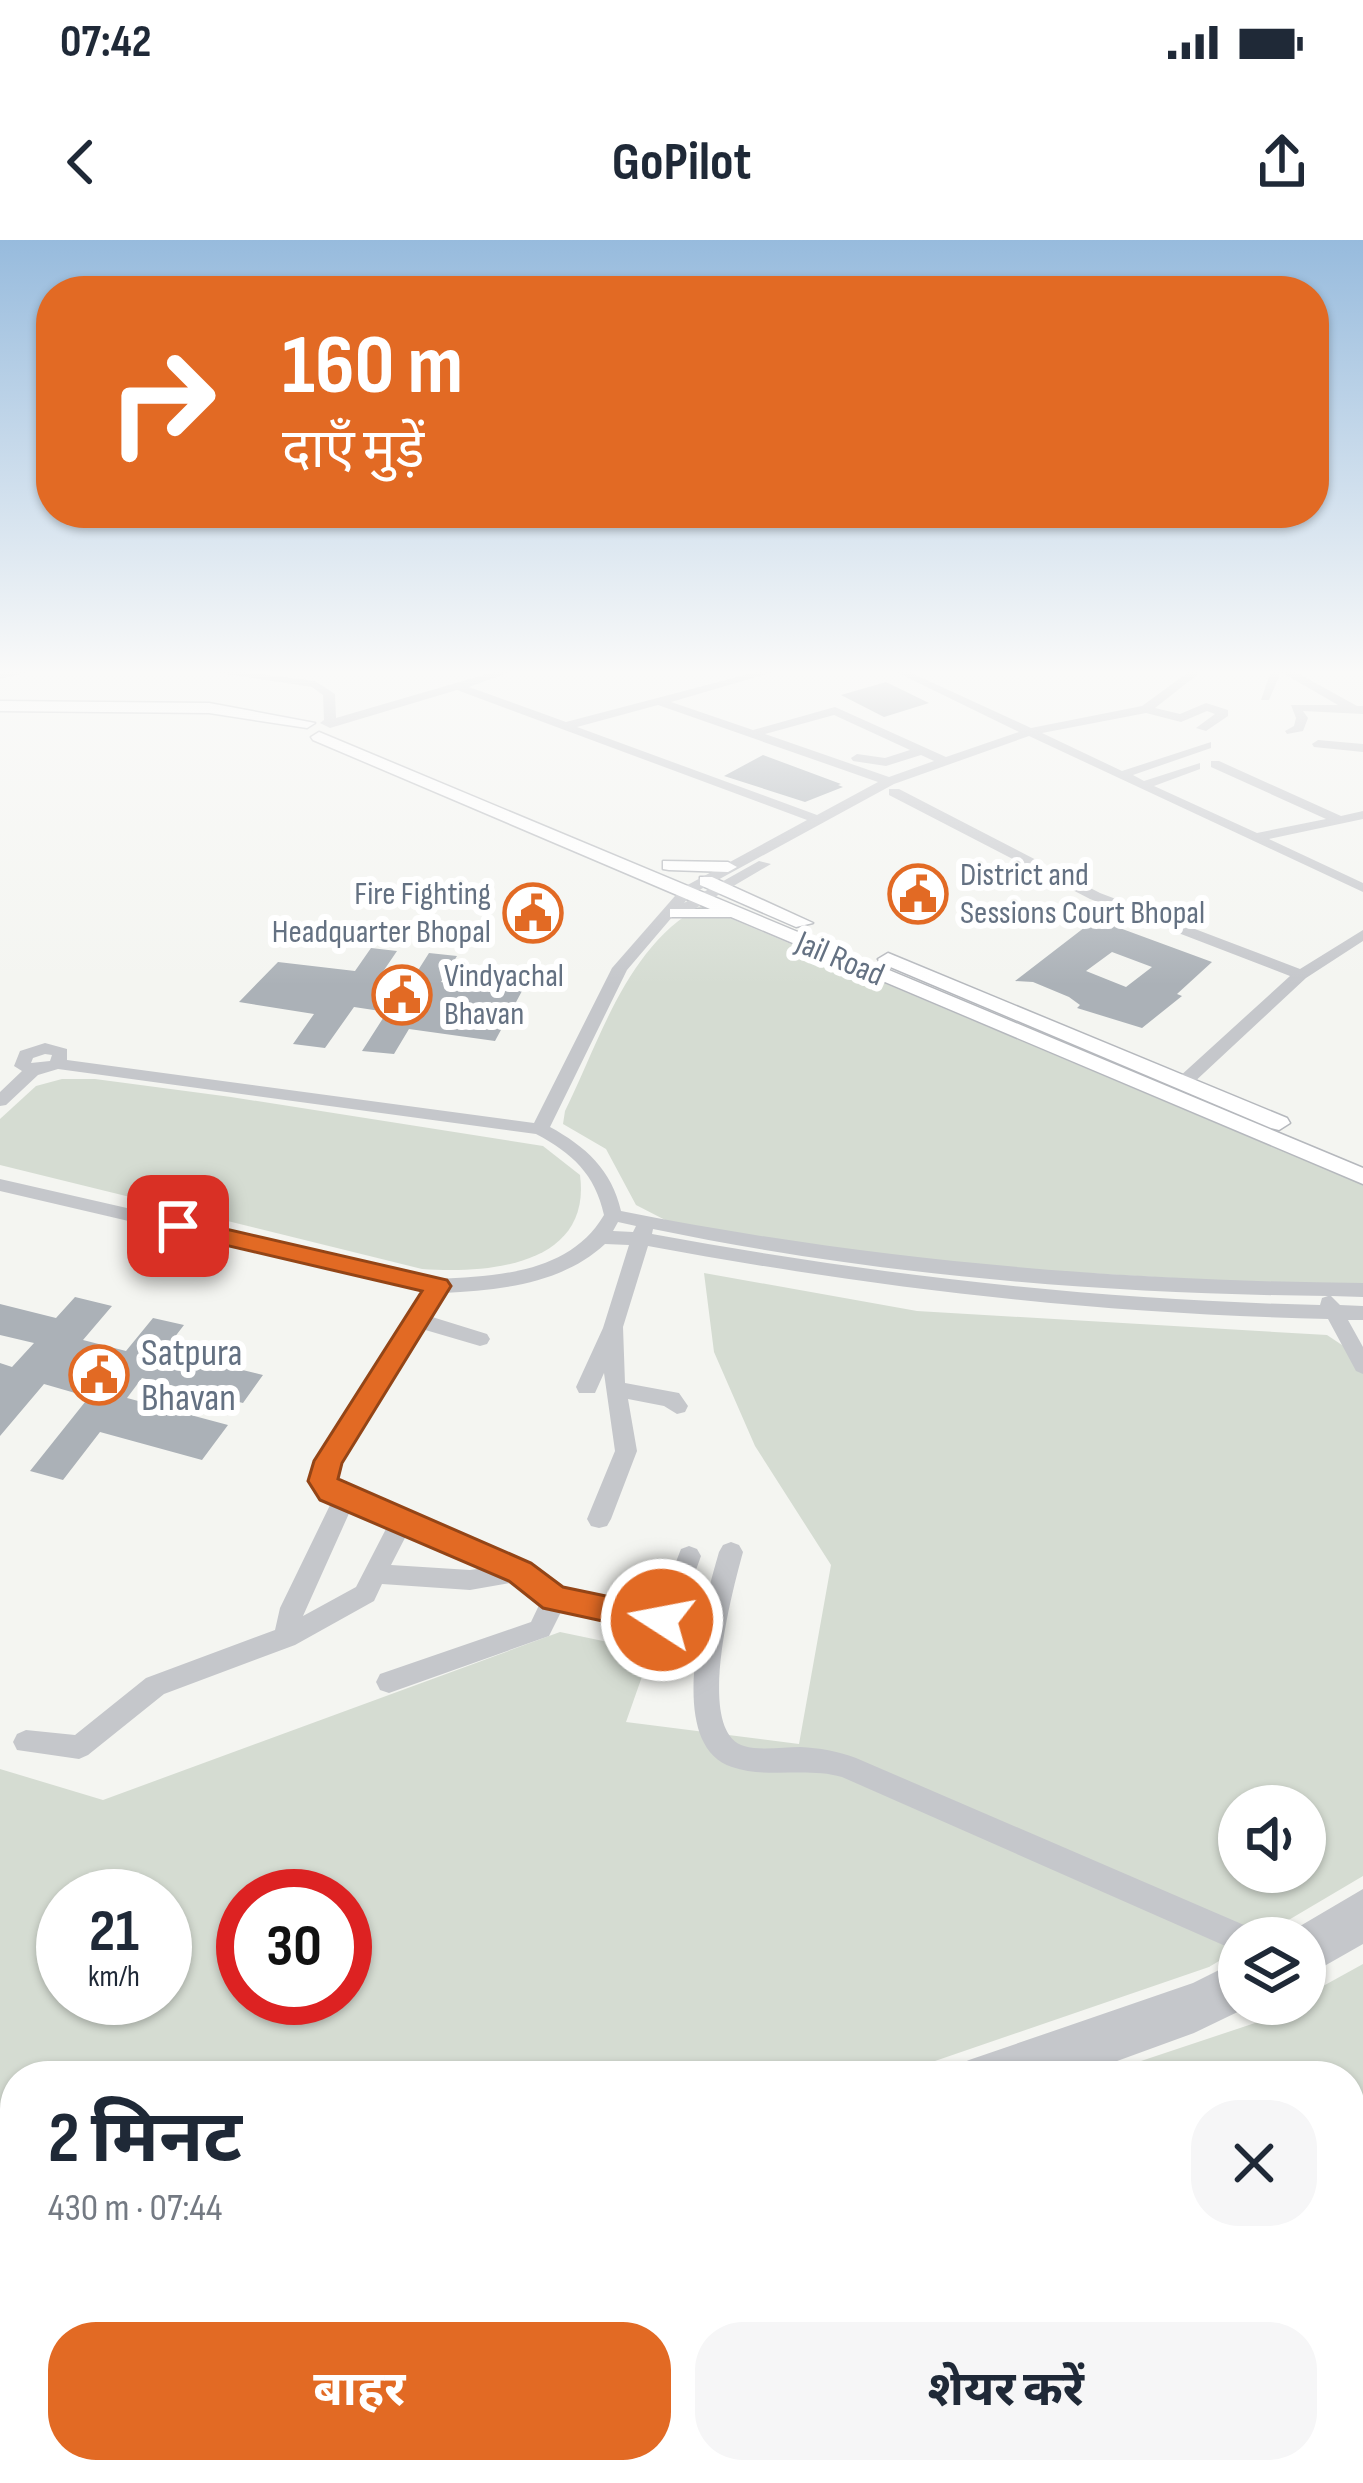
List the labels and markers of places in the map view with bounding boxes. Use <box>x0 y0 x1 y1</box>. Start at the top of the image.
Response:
place label: District and Sessions Court Bhopal <box>960 855 1205 933</box>
public building icon: District and Sessions Court Bhopal <box>887 863 949 925</box>
place label: Fire Fighting Headquarter Bhopal <box>272 874 491 952</box>
public building icon: Fire Fighting Headquarter Bhopal <box>502 882 564 944</box>
place label: Vindyachal Bhavan <box>444 956 564 1034</box>
public building icon: Vindyachal Bhavan <box>371 964 433 1026</box>
pin <box>127 1175 229 1277</box>
place label: Satpura Bhavan <box>141 1330 243 1422</box>
public building icon: Satpura Bhavan <box>68 1344 130 1406</box>

